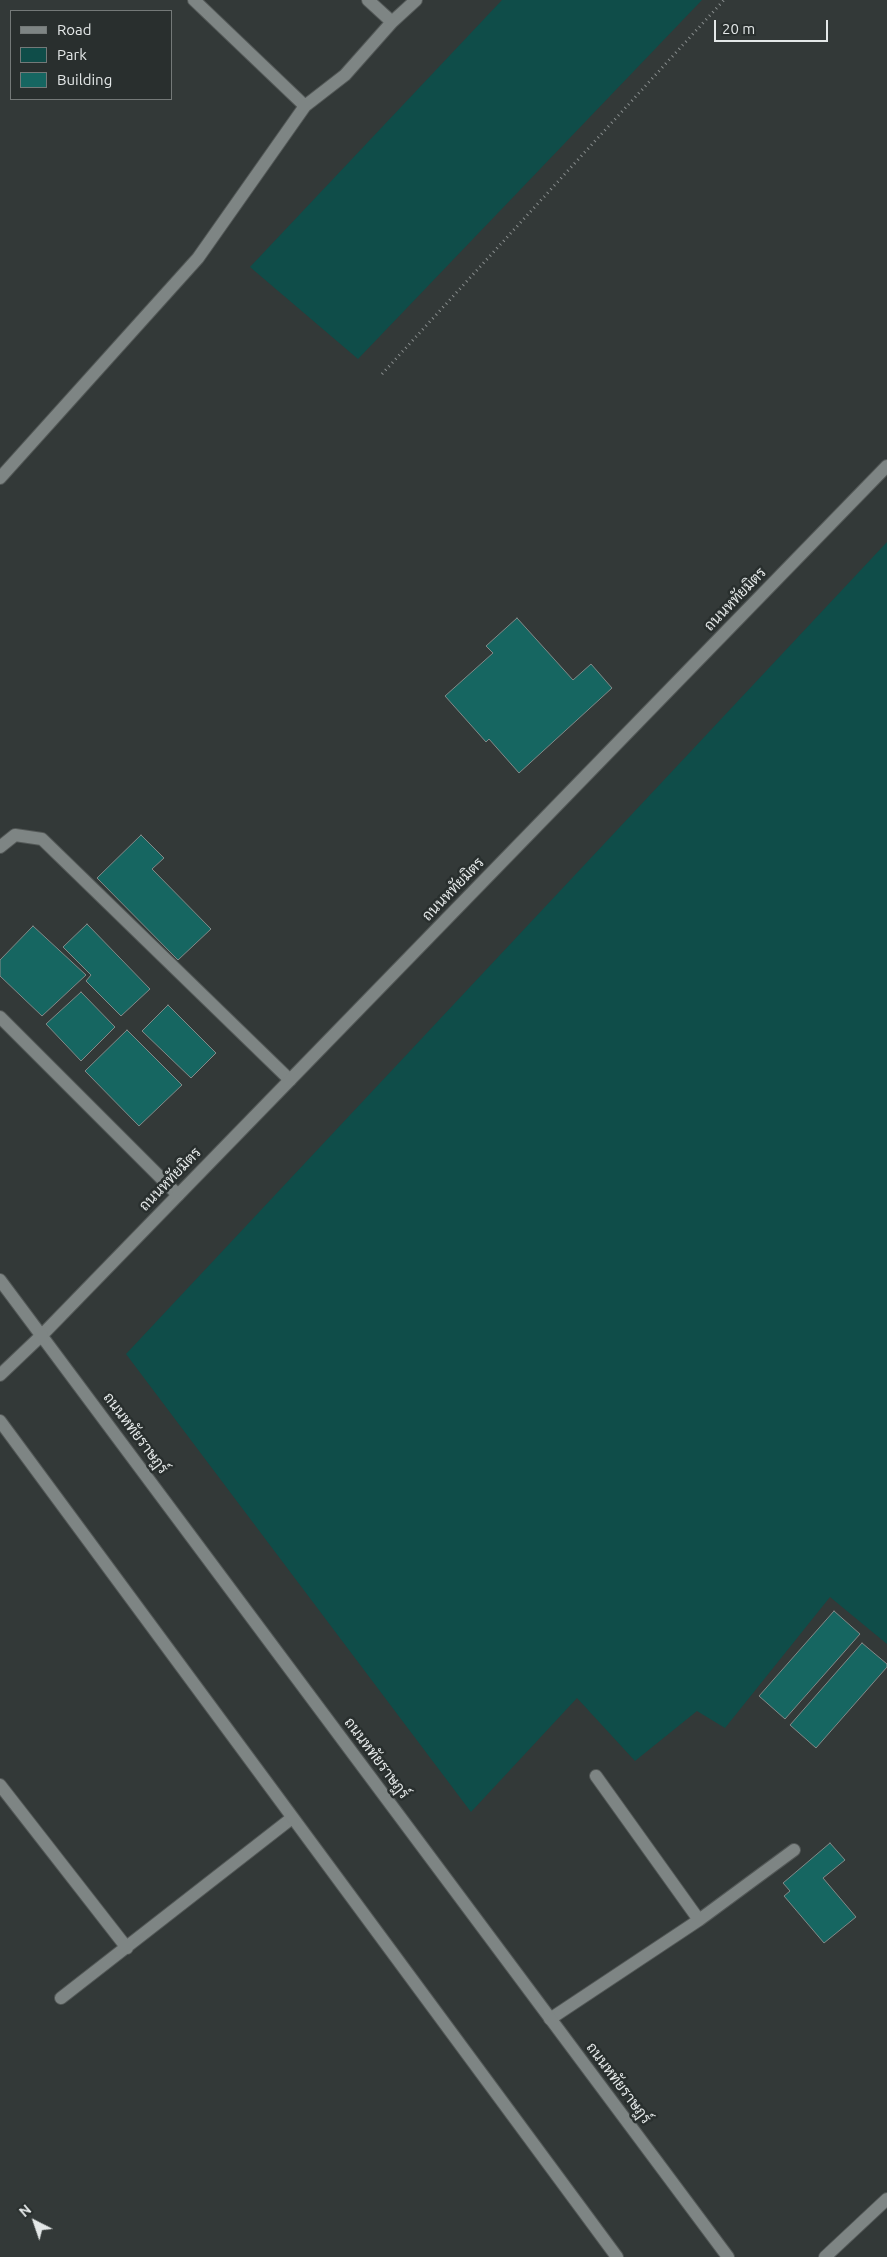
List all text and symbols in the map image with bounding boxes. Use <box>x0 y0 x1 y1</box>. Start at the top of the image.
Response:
legend <box>10 10 172 100</box>
scale bar <box>717 10 831 42</box>
text: 20 m <box>722 20 755 37</box>
text: Road <box>57 21 92 38</box>
text: Park <box>57 46 87 63</box>
text: Building <box>57 71 112 88</box>
street label: ถนนหทัยมิตร <box>700 563 770 635</box>
street label: ถนนหทัยมิตร <box>418 853 488 925</box>
street label: ถนนหทัยมิตร <box>135 1143 205 1215</box>
street label: ถนนหทัยราษฎร์ <box>100 1389 172 1477</box>
street label: ถนนหทัยราษฎร์ <box>341 1714 413 1802</box>
street label: ถนนหทัยราษฎร์ <box>583 2039 655 2127</box>
north arrow <box>10 2197 60 2247</box>
text: N <box>16 2201 34 2220</box>

